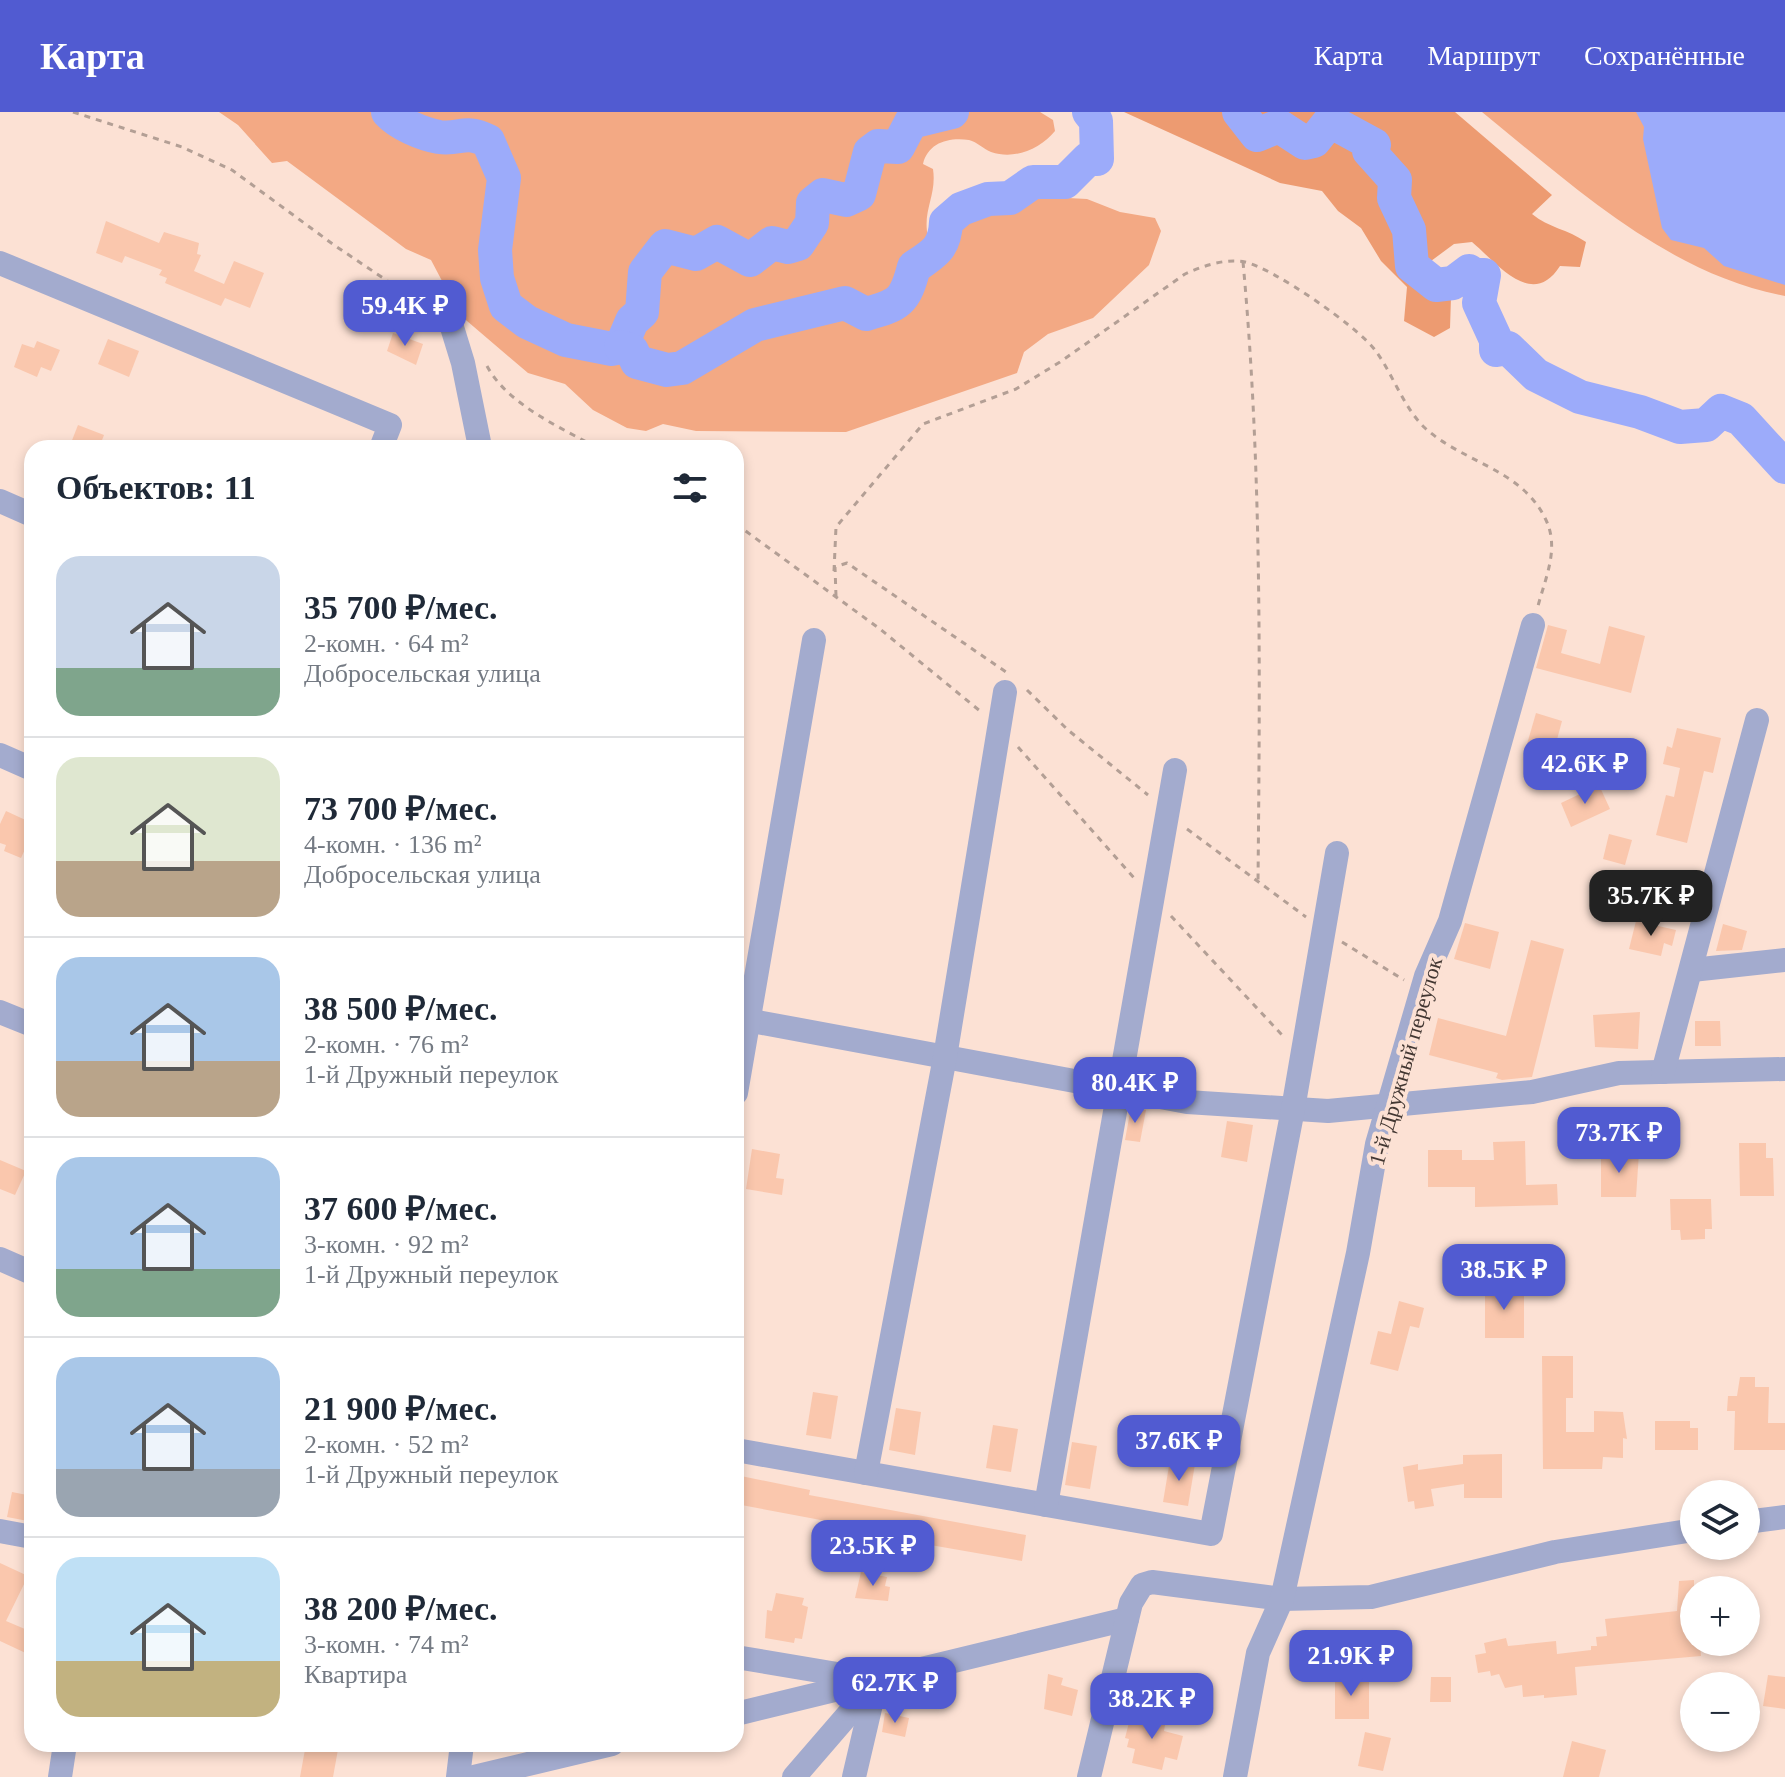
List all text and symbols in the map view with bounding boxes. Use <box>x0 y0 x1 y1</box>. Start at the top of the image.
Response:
text: Карта <box>40 35 145 77</box>
text: Карта <box>1314 40 1383 71</box>
text: Маршрут <box>1427 40 1540 71</box>
text: Сохранённые <box>1584 40 1745 71</box>
pin: 59.4K ₽ <box>331 280 479 348</box>
text: 59.4K ₽ <box>361 291 449 320</box>
icon: filters <box>668 466 712 510</box>
text: Объектов: 11 <box>56 469 256 506</box>
icon: home <box>120 588 216 684</box>
text: 35 700 ₽/мес. <box>304 589 498 626</box>
text: 2-комн. · 64 m² <box>304 629 469 658</box>
text: Добросельская улица <box>304 659 541 688</box>
pin: 42.6K ₽ <box>1511 738 1659 806</box>
text: 42.6K ₽ <box>1541 749 1629 778</box>
icon: home <box>120 789 216 885</box>
text: 73 700 ₽/мес. <box>304 790 498 827</box>
text: 4-комн. · 136 m² <box>304 830 482 859</box>
text: Добросельская улица <box>304 860 541 889</box>
pin: 35.7K ₽ <box>1577 870 1725 938</box>
text: 35.7K ₽ <box>1607 881 1695 910</box>
street label: 1-й Дружный переулок <box>1364 954 1447 1168</box>
icon: home <box>120 989 216 1085</box>
text: 38 500 ₽/мес. <box>304 990 498 1027</box>
text: 2-комн. · 76 m² <box>304 1030 469 1059</box>
pin: 80.4K ₽ <box>1061 1057 1209 1125</box>
text: 1-й Дружный переулок <box>304 1060 559 1089</box>
text: 80.4K ₽ <box>1091 1068 1179 1097</box>
pin: 73.7K ₽ <box>1545 1107 1693 1175</box>
text: 73.7K ₽ <box>1575 1118 1663 1147</box>
icon: home <box>120 1189 216 1285</box>
text: 37 600 ₽/мес. <box>304 1190 498 1227</box>
text: 3-комн. · 92 m² <box>304 1230 469 1259</box>
pin: 38.5K ₽ <box>1430 1244 1578 1312</box>
text: 38.5K ₽ <box>1460 1255 1548 1284</box>
text: 1-й Дружный переулок <box>304 1260 559 1289</box>
icon: home <box>120 1389 216 1485</box>
text: 21 900 ₽/мес. <box>304 1390 498 1427</box>
pin: 37.6K ₽ <box>1105 1415 1253 1483</box>
text: 37.6K ₽ <box>1135 1426 1223 1455</box>
text: 2-комн. · 52 m² <box>304 1430 469 1459</box>
text: 1-й Дружный переулок <box>304 1460 559 1489</box>
map controls <box>1680 1480 1760 1752</box>
button: layers <box>1680 1480 1760 1560</box>
pin: 23.5K ₽ <box>799 1520 947 1588</box>
text: 23.5K ₽ <box>829 1531 917 1560</box>
button: + <box>1680 1576 1760 1656</box>
icon: home <box>120 1589 216 1685</box>
text: 38 200 ₽/мес. <box>304 1590 498 1627</box>
text: 3-комн. · 74 m² <box>304 1630 469 1659</box>
pin: 21.9K ₽ <box>1277 1630 1425 1698</box>
text: 21.9K ₽ <box>1307 1641 1395 1670</box>
pin: 62.7K ₽ <box>821 1657 969 1725</box>
text: Квартира <box>304 1660 407 1689</box>
text: 62.7K ₽ <box>851 1668 939 1697</box>
button: − <box>1680 1672 1760 1752</box>
pin: 38.2K ₽ <box>1078 1673 1226 1741</box>
text: 38.2K ₽ <box>1108 1684 1196 1713</box>

